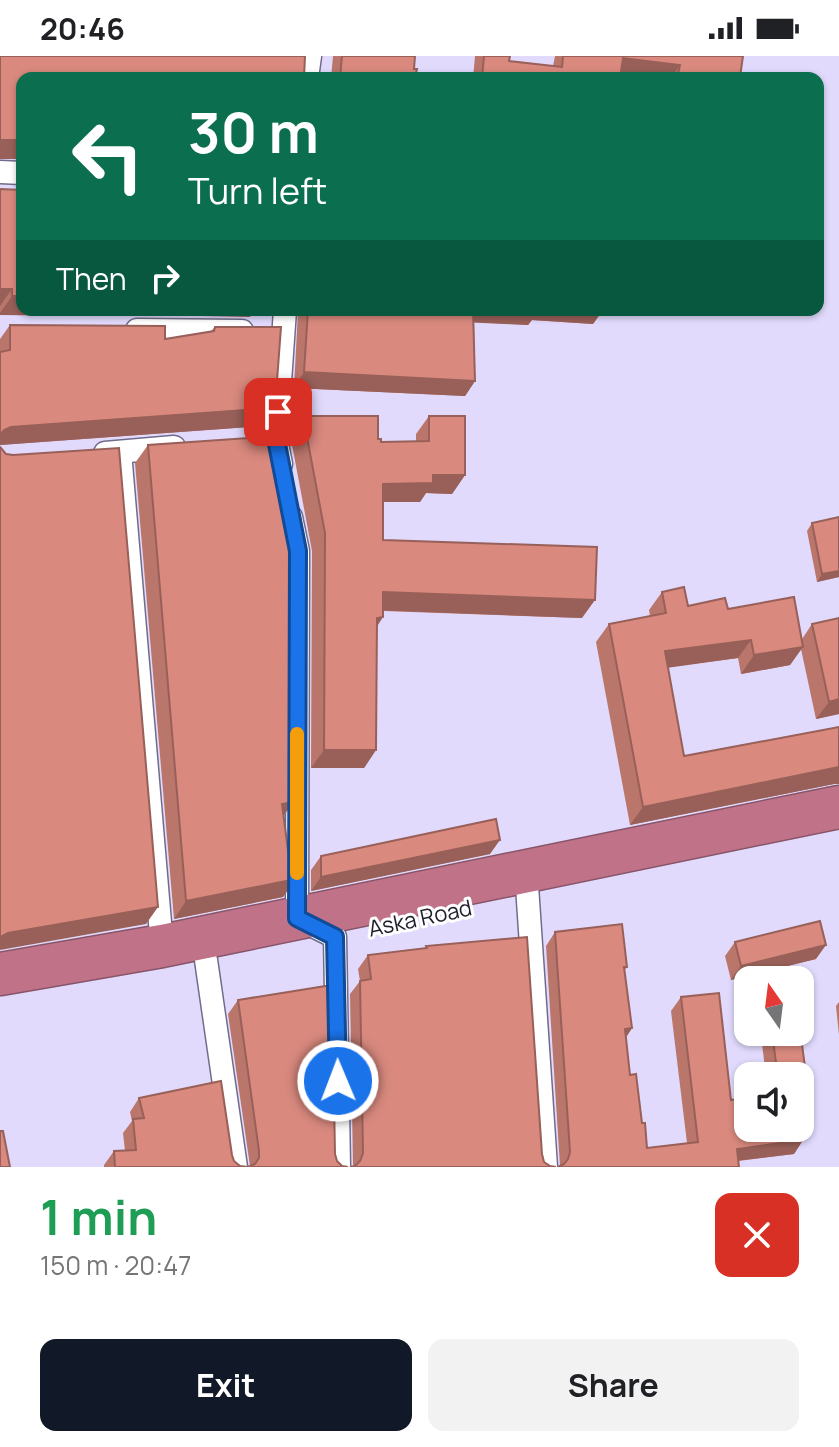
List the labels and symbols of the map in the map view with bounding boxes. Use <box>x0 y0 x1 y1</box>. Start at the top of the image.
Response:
pin <box>244 378 312 446</box>
street label: Aska Road <box>365 892 475 944</box>
north arrow <box>734 966 814 1046</box>
position arrow <box>296 1039 380 1123</box>

